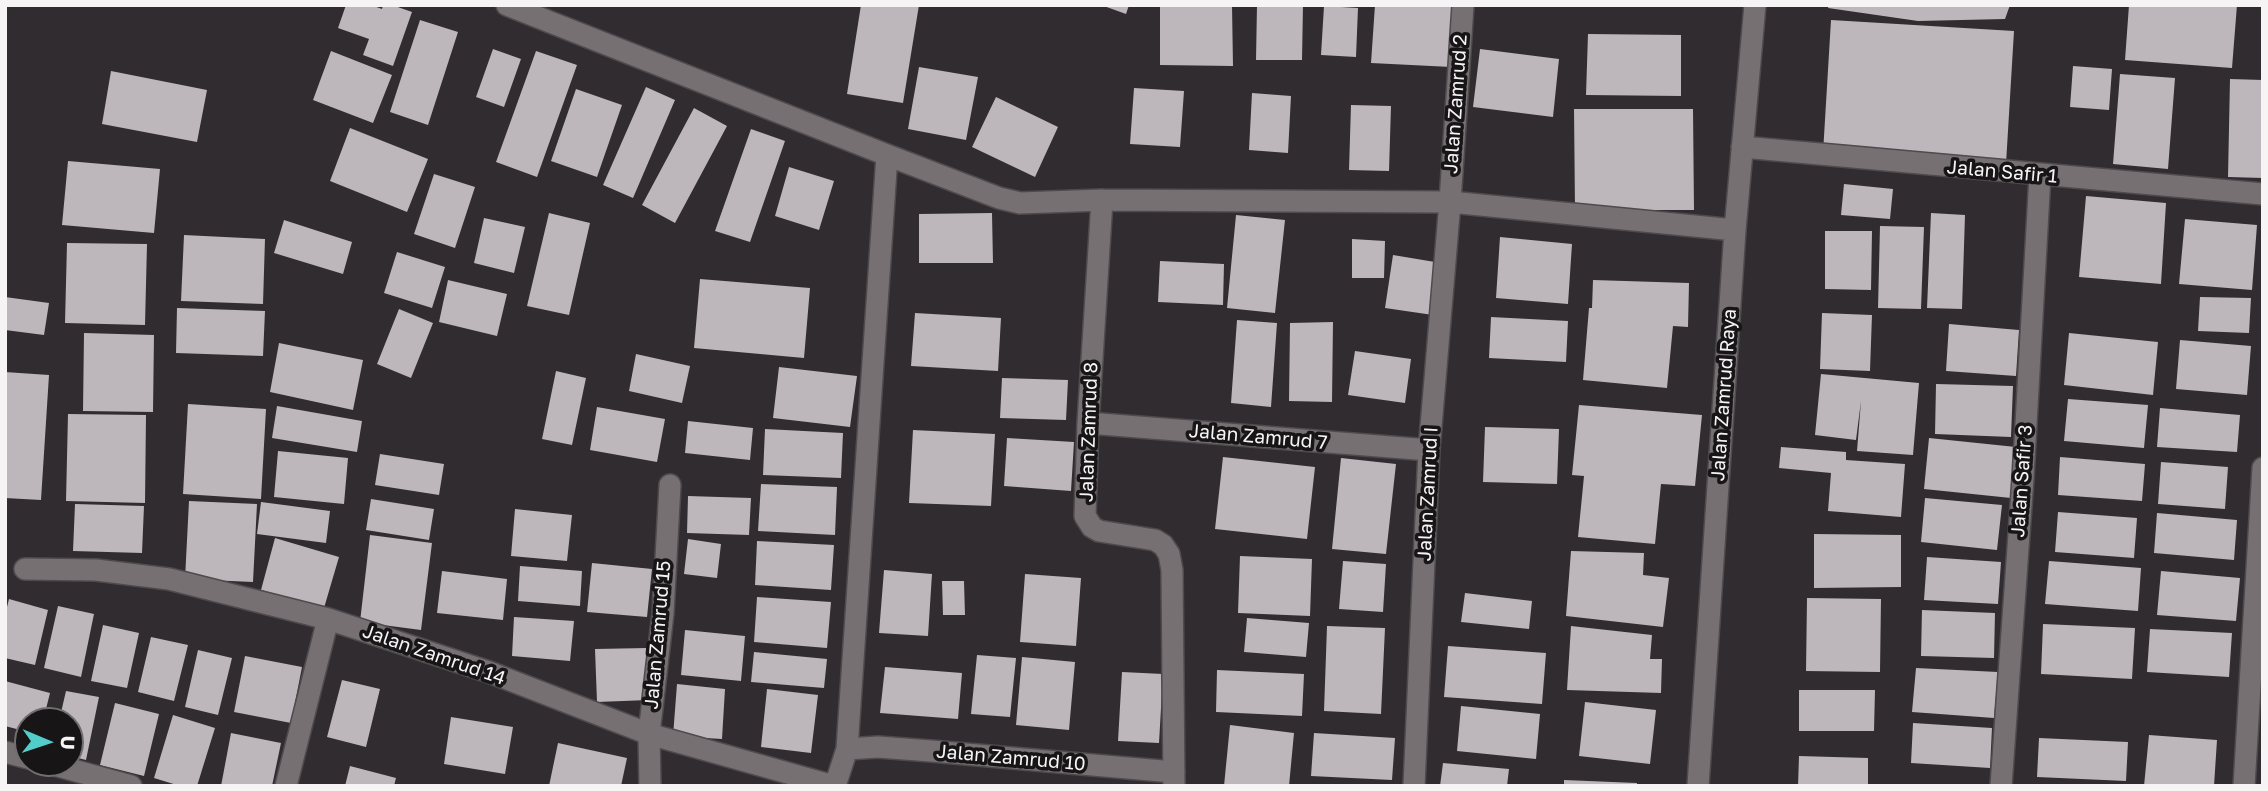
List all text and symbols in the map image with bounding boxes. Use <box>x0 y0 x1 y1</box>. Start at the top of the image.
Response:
street label: Jalan Zamrud 2 <box>1440 33 1472 175</box>
street label: Jalan Safir 1 <box>1946 156 2058 188</box>
street label: Jalan Zamrud Raya <box>1707 308 1741 482</box>
street label: Jalan Zamrud 8 <box>1075 361 1103 503</box>
street label: Jalan Zamrud 7 <box>1188 420 1328 454</box>
street label: Jalan Safir 3 <box>2007 424 2037 538</box>
street label: Jalan Zamrud I <box>1413 426 1443 562</box>
street label: Jalan Zamrud 15 <box>640 560 676 710</box>
street label: Jalan Zamrud 14 <box>360 620 508 690</box>
north arrow <box>14 707 84 777</box>
text: U <box>57 735 80 750</box>
street label: Jalan Zamrud 10 <box>935 740 1087 776</box>

